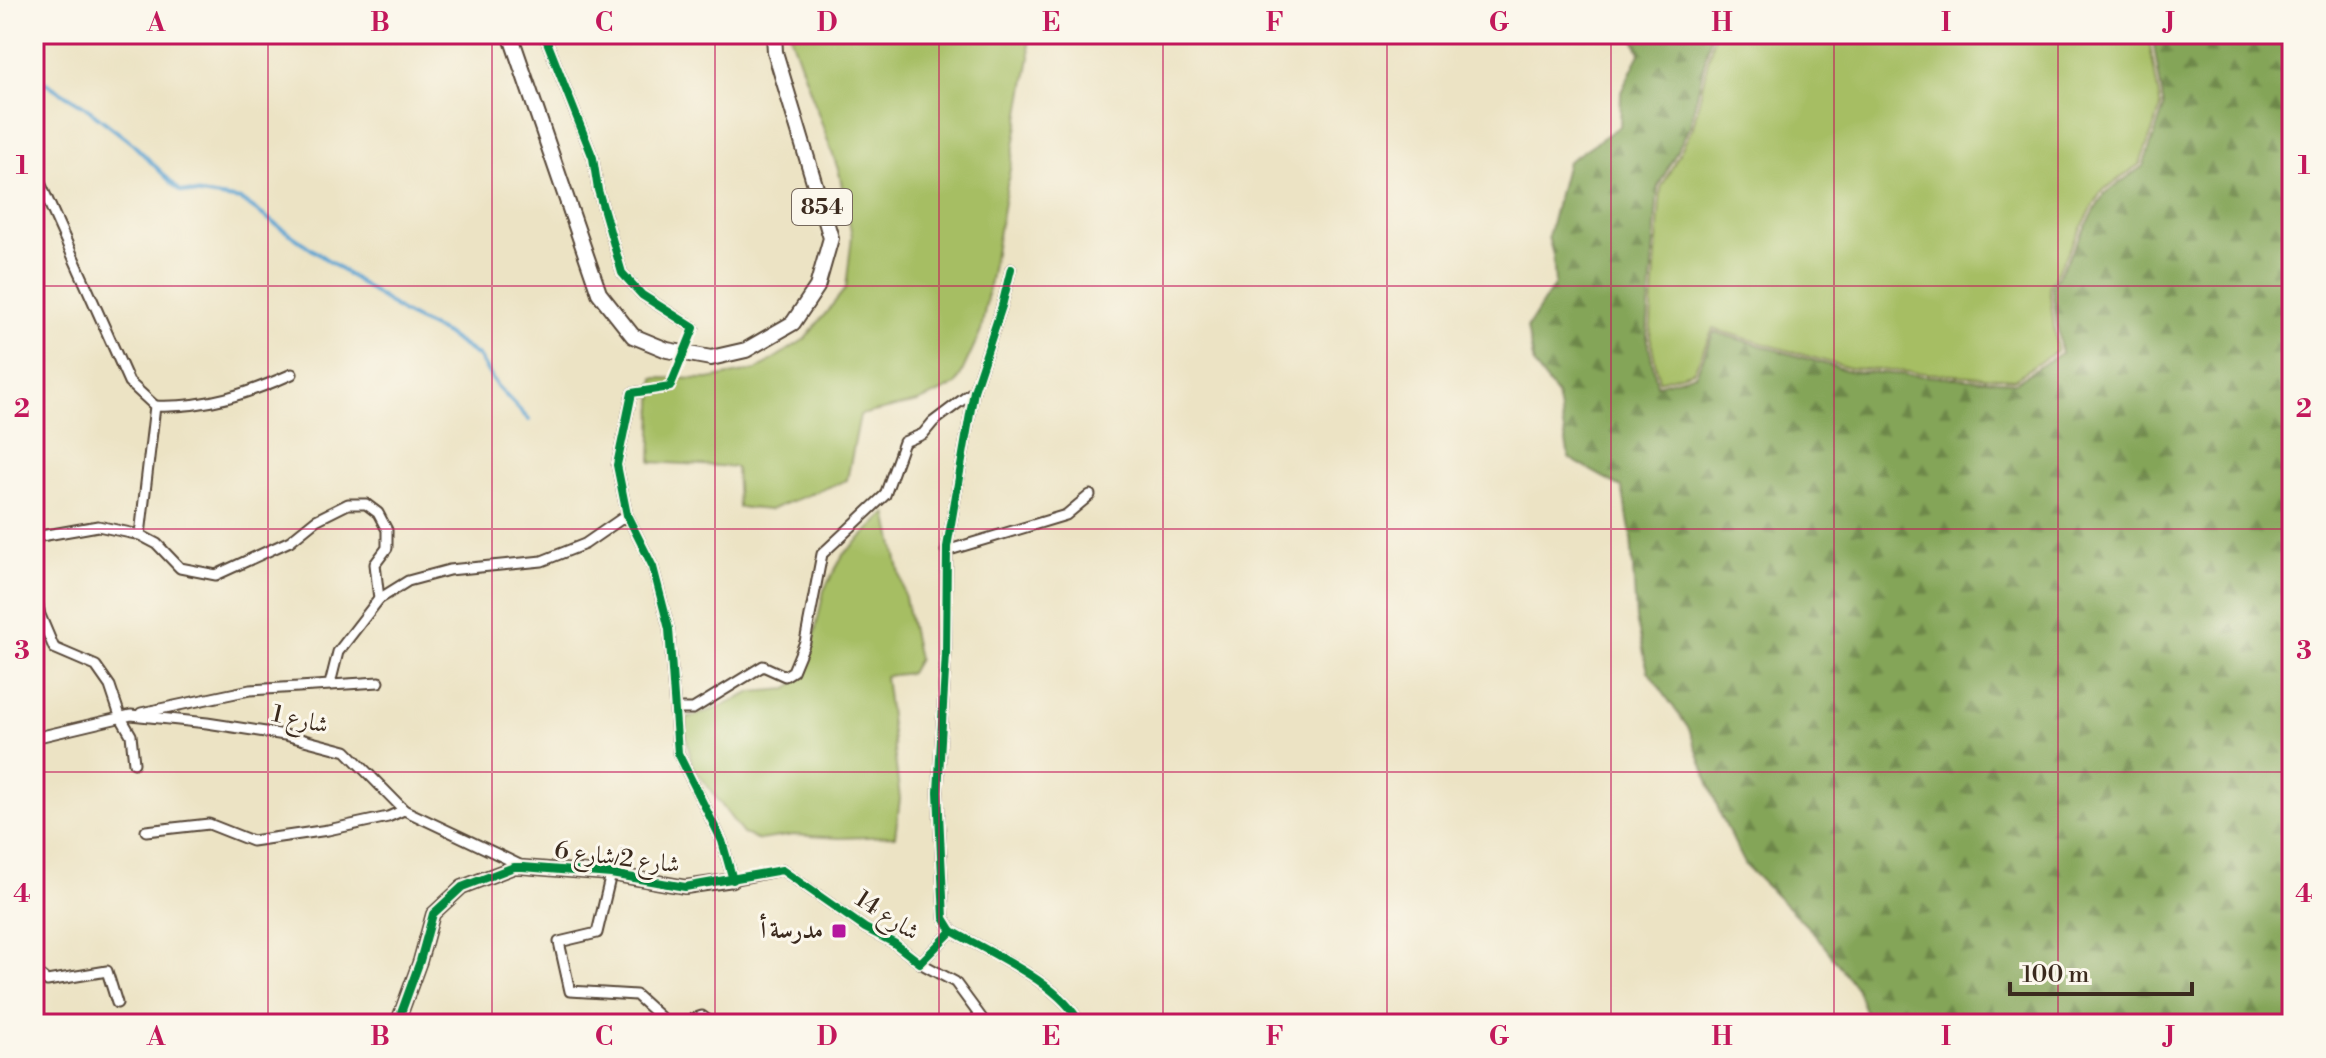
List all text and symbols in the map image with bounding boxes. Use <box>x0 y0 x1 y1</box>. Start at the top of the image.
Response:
text: A <box>146 7 166 39</box>
text: B <box>370 7 390 39</box>
text: C <box>595 7 613 39</box>
text: D <box>817 7 837 39</box>
text: E <box>1042 7 1060 39</box>
text: F <box>1266 7 1284 39</box>
text: G <box>1489 7 1510 39</box>
text: H <box>1711 7 1733 39</box>
text: I <box>1941 7 1951 39</box>
text: J <box>2162 7 2175 39</box>
text: 1 <box>16 150 29 182</box>
text: 1 <box>2298 150 2311 182</box>
road number: 854 <box>792 189 852 225</box>
text: 2 <box>14 393 30 425</box>
text: 2 <box>2296 393 2312 425</box>
text: 3 <box>14 635 30 667</box>
text: 3 <box>2296 635 2312 667</box>
street label: شارع 1 <box>268 699 331 745</box>
street label: شارع 2/شارع 6 <box>552 835 681 885</box>
text: 4 <box>13 878 31 910</box>
text: 4 <box>2295 878 2313 910</box>
street label: شارع 14 <box>847 884 925 951</box>
place label: مدرسة أ <box>760 913 823 946</box>
marker: مدرسة أ <box>830 922 848 940</box>
scale bar <box>2010 946 2192 996</box>
text: 100 m <box>2022 960 2089 990</box>
text: A <box>146 1021 166 1053</box>
text: B <box>370 1021 390 1053</box>
text: C <box>595 1021 613 1053</box>
text: D <box>817 1021 837 1053</box>
text: E <box>1042 1021 1060 1053</box>
text: F <box>1266 1021 1284 1053</box>
text: G <box>1489 1021 1510 1053</box>
text: H <box>1711 1021 1733 1053</box>
text: I <box>1941 1021 1951 1053</box>
text: J <box>2162 1021 2175 1053</box>

